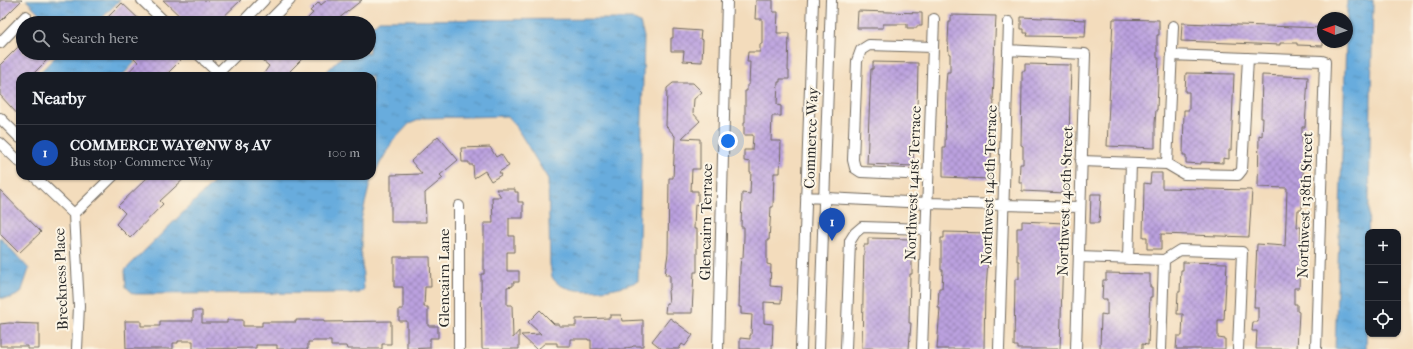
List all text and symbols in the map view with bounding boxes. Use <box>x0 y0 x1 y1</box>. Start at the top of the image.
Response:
north arrow <box>1317 12 1353 48</box>
search box <box>16 16 376 60</box>
icon: search <box>30 27 52 49</box>
text: Search here <box>62 29 138 47</box>
street label: Commerce Way <box>800 86 822 189</box>
text: Nearby <box>32 88 86 108</box>
street label: Northwest 140th Terrace <box>977 104 1001 265</box>
street label: Northwest 141st Terrace <box>901 105 925 261</box>
street label: Northwest 140th Street <box>1053 125 1077 276</box>
your location <box>718 131 738 151</box>
street label: Northwest 138th Street <box>1293 131 1317 279</box>
text: COMMERCE WAY@NW 85 AV <box>70 136 271 154</box>
text: 1 <box>43 145 47 160</box>
text: 100 m <box>327 145 360 160</box>
text: Bus stop · Commerce Way <box>70 154 213 169</box>
street label: Glencairn Terrace <box>696 163 716 281</box>
pin: 1 <box>819 208 845 241</box>
street label: Breckness Place <box>50 227 72 330</box>
street label: Glencairn Lane <box>435 228 453 328</box>
map controls <box>1365 229 1401 337</box>
button: + <box>1365 229 1401 265</box>
button: − <box>1365 265 1401 301</box>
button: locate <box>1365 301 1401 337</box>

